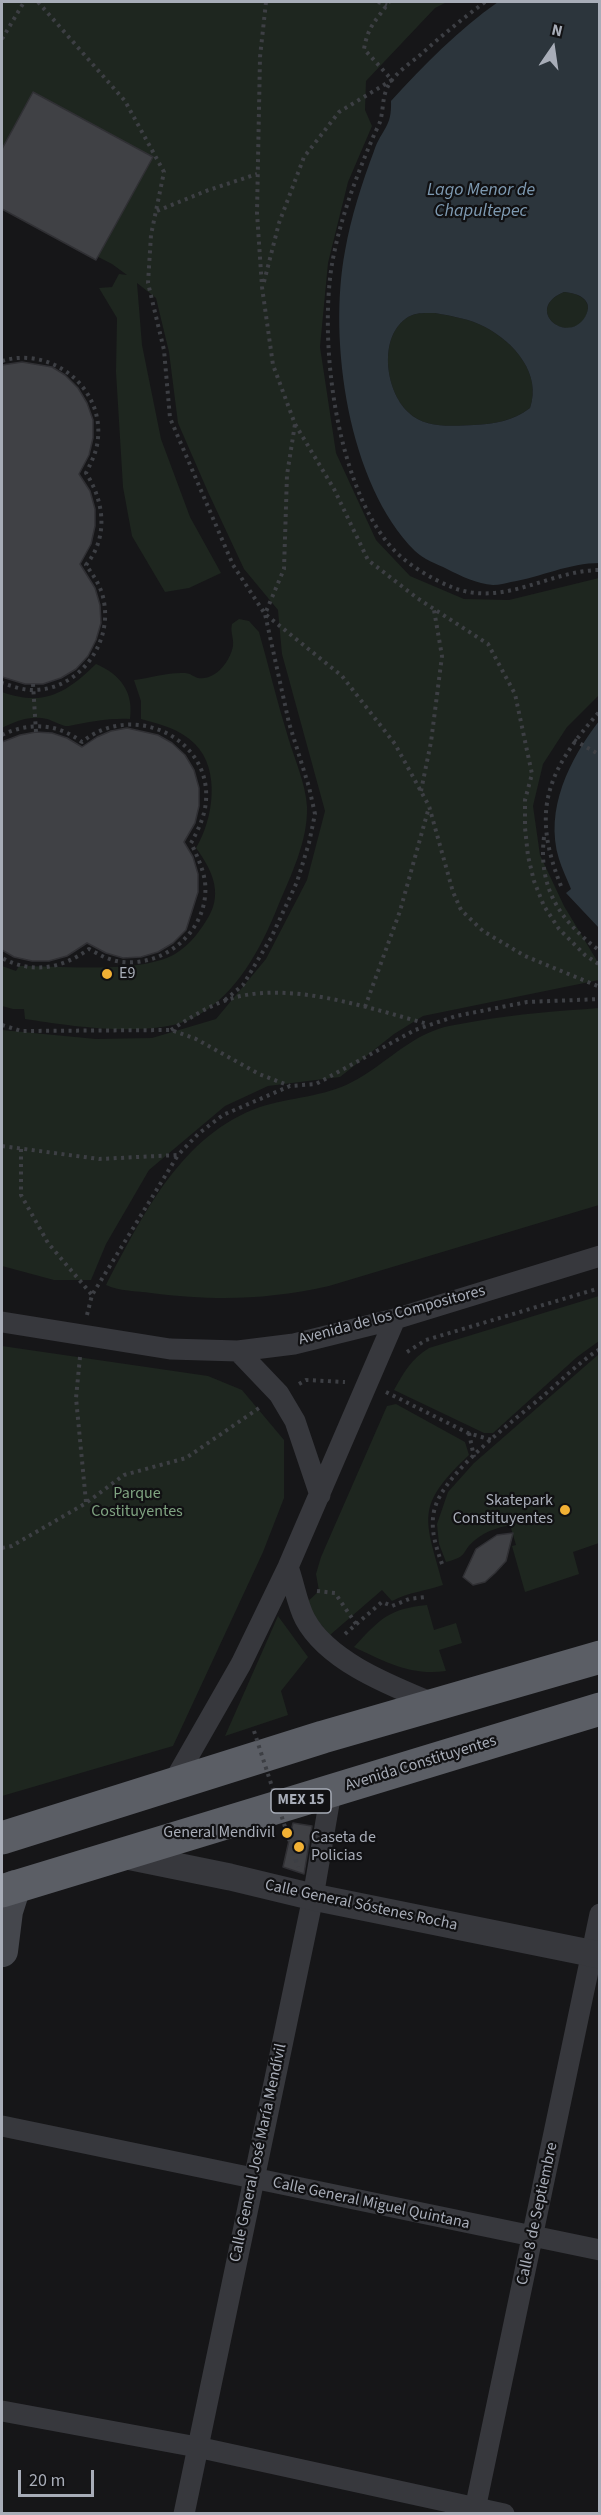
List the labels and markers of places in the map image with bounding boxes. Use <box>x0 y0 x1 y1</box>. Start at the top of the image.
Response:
place label: E9 <box>119 964 135 984</box>
marker: E9 <box>100 967 114 981</box>
place label: Skatepark Constituyentes <box>453 1491 553 1529</box>
marker: Skatepark Constituyentes <box>558 1503 572 1517</box>
place label: General Mendivil <box>163 1823 275 1843</box>
marker: General Mendivil <box>280 1826 294 1840</box>
place label: Caseta de Policias <box>311 1828 376 1866</box>
marker: Caseta de Policias <box>292 1840 306 1854</box>

